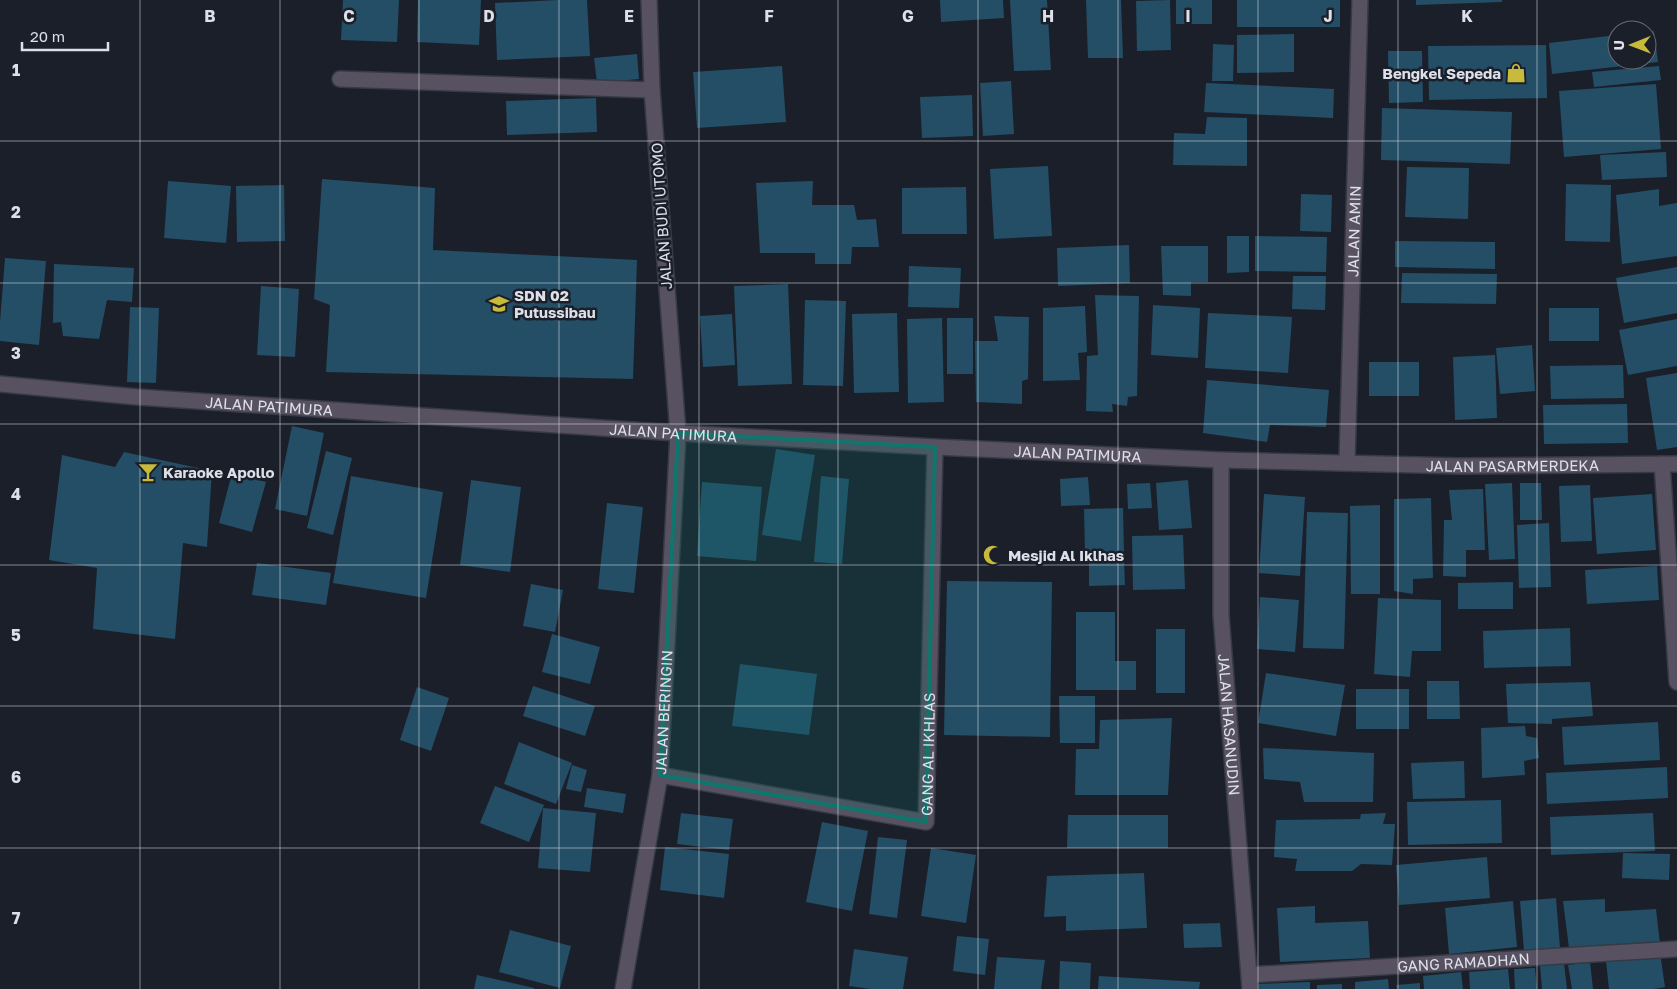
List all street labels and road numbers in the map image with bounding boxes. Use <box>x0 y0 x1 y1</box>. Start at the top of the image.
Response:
street label: JALAN BUDI UTOMO <box>647 142 675 290</box>
street label: JALAN AMIN <box>1343 185 1364 277</box>
street label: JALAN PATIMURA <box>205 393 333 419</box>
street label: JALAN PATIMURA <box>609 419 738 445</box>
street label: JALAN PATIMURA <box>1013 442 1142 465</box>
street label: JALAN PASARMERDEKA <box>1426 456 1599 475</box>
street label: JALAN BERINGIN <box>651 650 676 775</box>
street label: JALAN HASANUDIN <box>1215 653 1244 796</box>
street label: GANG AL IKHLAS <box>917 692 938 816</box>
street label: GANG RAMADHAN <box>1397 949 1530 975</box>

